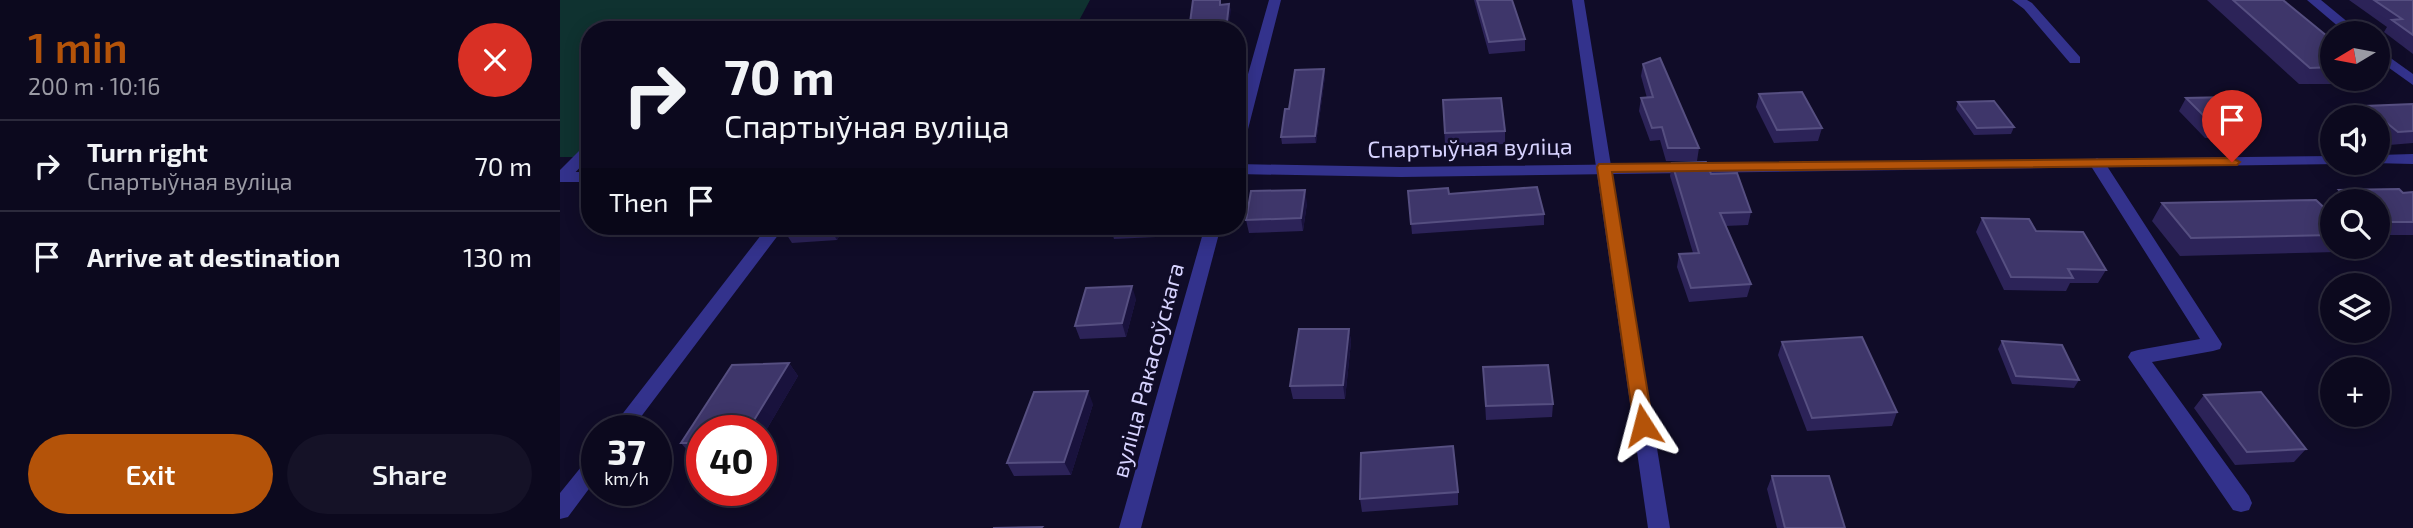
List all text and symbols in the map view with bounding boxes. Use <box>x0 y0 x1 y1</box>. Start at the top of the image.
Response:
text: 1 min <box>28 21 128 71</box>
north arrow <box>2320 21 2390 91</box>
map controls <box>2320 21 2390 427</box>
button: close <box>458 23 532 97</box>
text: 70 m <box>724 46 835 105</box>
icon: right <box>609 49 700 140</box>
text: 200 m · 10:16 <box>28 72 160 100</box>
pin <box>2202 90 2262 162</box>
icon: arrive <box>2213 101 2251 139</box>
button: sound <box>2320 105 2390 175</box>
text: Спартыўная вуліца <box>724 106 1010 144</box>
street label: Спартыўная вуліца <box>1367 131 1573 164</box>
text: Turn right <box>87 136 208 167</box>
icon: right <box>28 147 66 185</box>
text: 70 m <box>474 150 532 181</box>
text: Спартыўная вуліца <box>87 167 292 195</box>
icon: arrive <box>682 182 720 220</box>
text: Then <box>609 186 668 217</box>
button: search <box>2320 189 2390 259</box>
icon: arrive <box>28 238 66 276</box>
text: Arrive at destination <box>87 241 340 272</box>
text: 130 m <box>463 241 532 272</box>
street label: вуліца Ракасоўскага <box>1105 259 1190 481</box>
button: layers <box>2320 273 2390 343</box>
button: + <box>2320 357 2390 427</box>
position arrow <box>1606 388 1680 462</box>
speed limit sign: 40 <box>686 415 777 506</box>
text: 37 <box>607 430 646 472</box>
button: Exit <box>28 434 273 514</box>
button: Share <box>287 434 532 514</box>
text: km/h <box>604 467 649 489</box>

